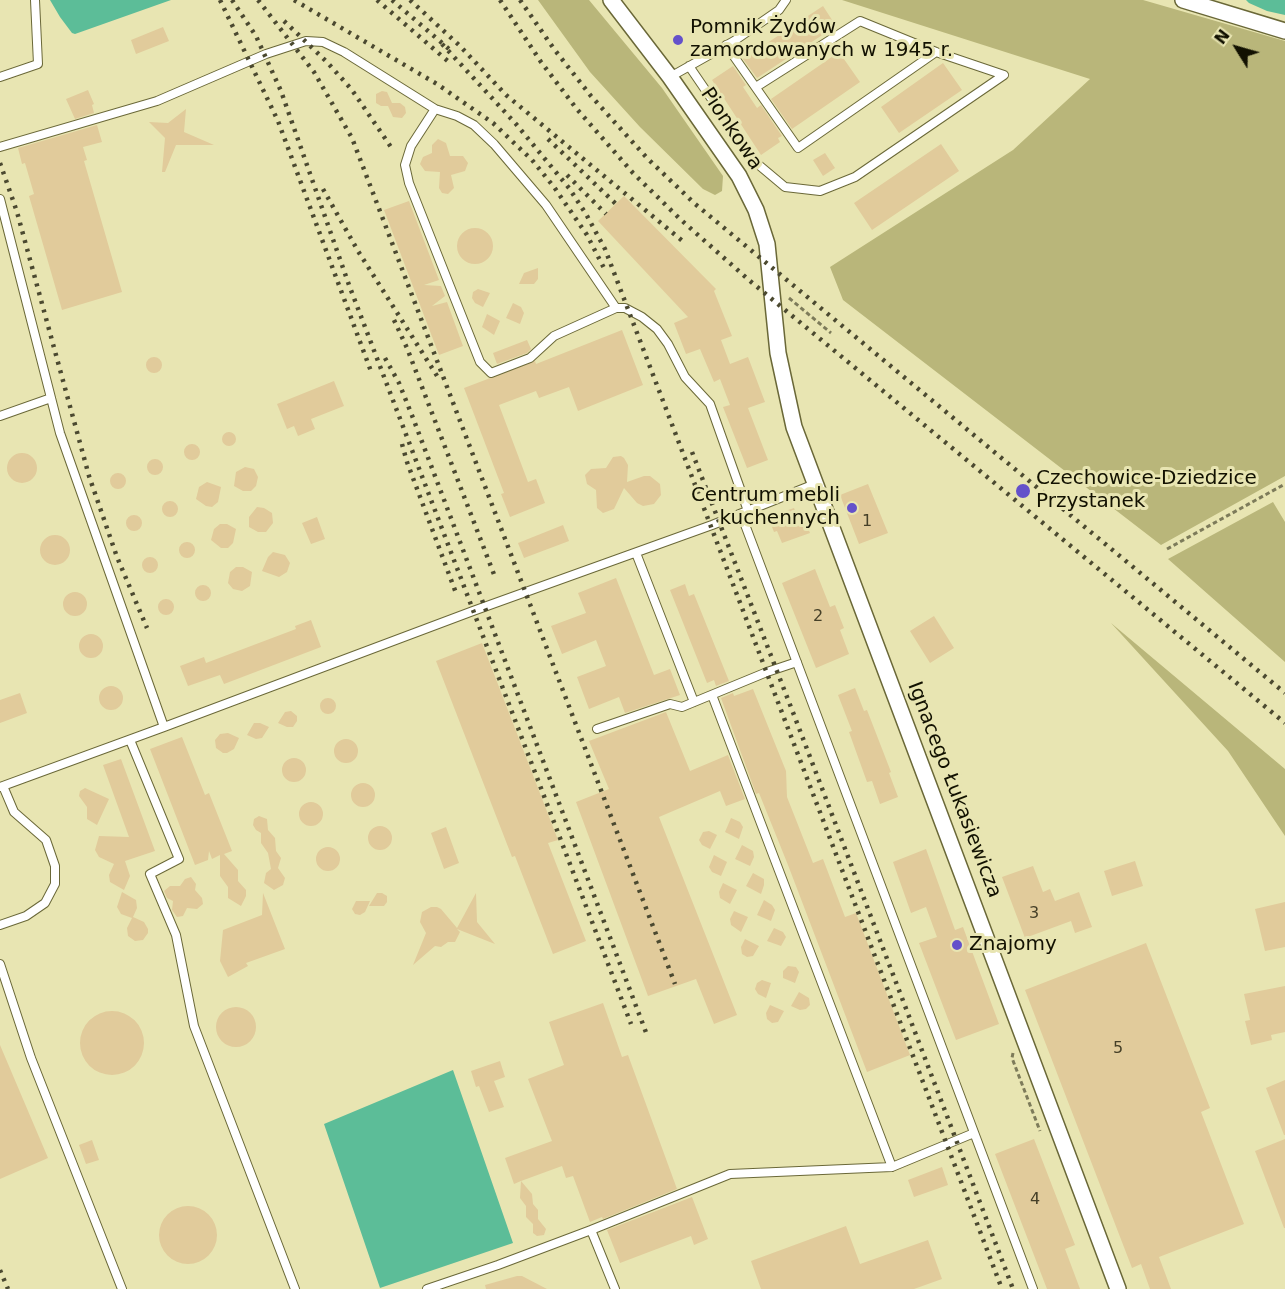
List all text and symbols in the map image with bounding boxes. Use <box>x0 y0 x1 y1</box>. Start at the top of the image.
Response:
place label: Pomnik Żydów zamordowanych w 1945 r. <box>690 16 953 63</box>
north arrow <box>1207 18 1267 78</box>
text: N <box>1211 26 1234 48</box>
marker: Pomnik Żydów zamordowanych w 1945 r. <box>671 33 685 47</box>
street label: Pionkowa <box>695 83 767 175</box>
place label: Czechowice-Dziedzice Przystanek <box>1036 467 1257 514</box>
marker: Czechowice-Dziedzice Przystanek <box>1014 482 1032 500</box>
place label: Centrum mebli kuchennych <box>691 484 840 531</box>
marker: Centrum mebli kuchennych <box>845 501 859 515</box>
house number: 1 <box>862 512 872 532</box>
house number: 2 <box>813 607 823 627</box>
street label: Ignacego Łukasiewicza <box>902 679 1006 901</box>
house number: 3 <box>1029 904 1039 924</box>
place label: Znajomy <box>969 933 1057 957</box>
marker: Znajomy <box>950 938 964 952</box>
house number: 5 <box>1113 1039 1123 1059</box>
house number: 4 <box>1030 1190 1040 1210</box>

